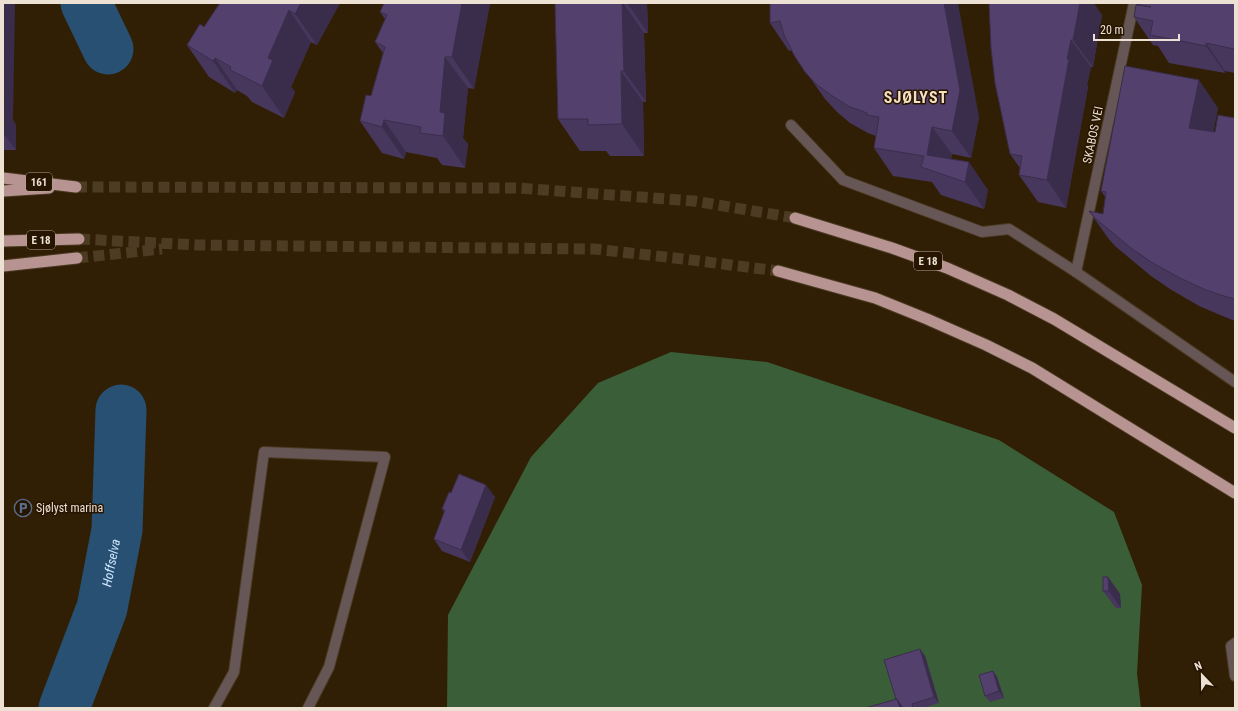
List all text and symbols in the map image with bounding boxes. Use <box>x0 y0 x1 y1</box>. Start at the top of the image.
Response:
scale bar <box>1094 16 1179 42</box>
text: 20 m <box>1100 23 1124 37</box>
district label: SJØLYST <box>884 88 948 107</box>
street label: SKABOS VEI <box>1080 105 1106 165</box>
road number: 161 <box>26 173 52 191</box>
road number: E 18 <box>27 231 55 249</box>
road number: E 18 <box>914 252 942 270</box>
parking icon: Sjølyst marina <box>13 498 33 518</box>
place label: Sjølyst marina <box>36 501 103 515</box>
water label: Hoffselva <box>99 538 123 588</box>
north arrow <box>1182 655 1222 695</box>
text: N <box>1193 659 1204 673</box>

